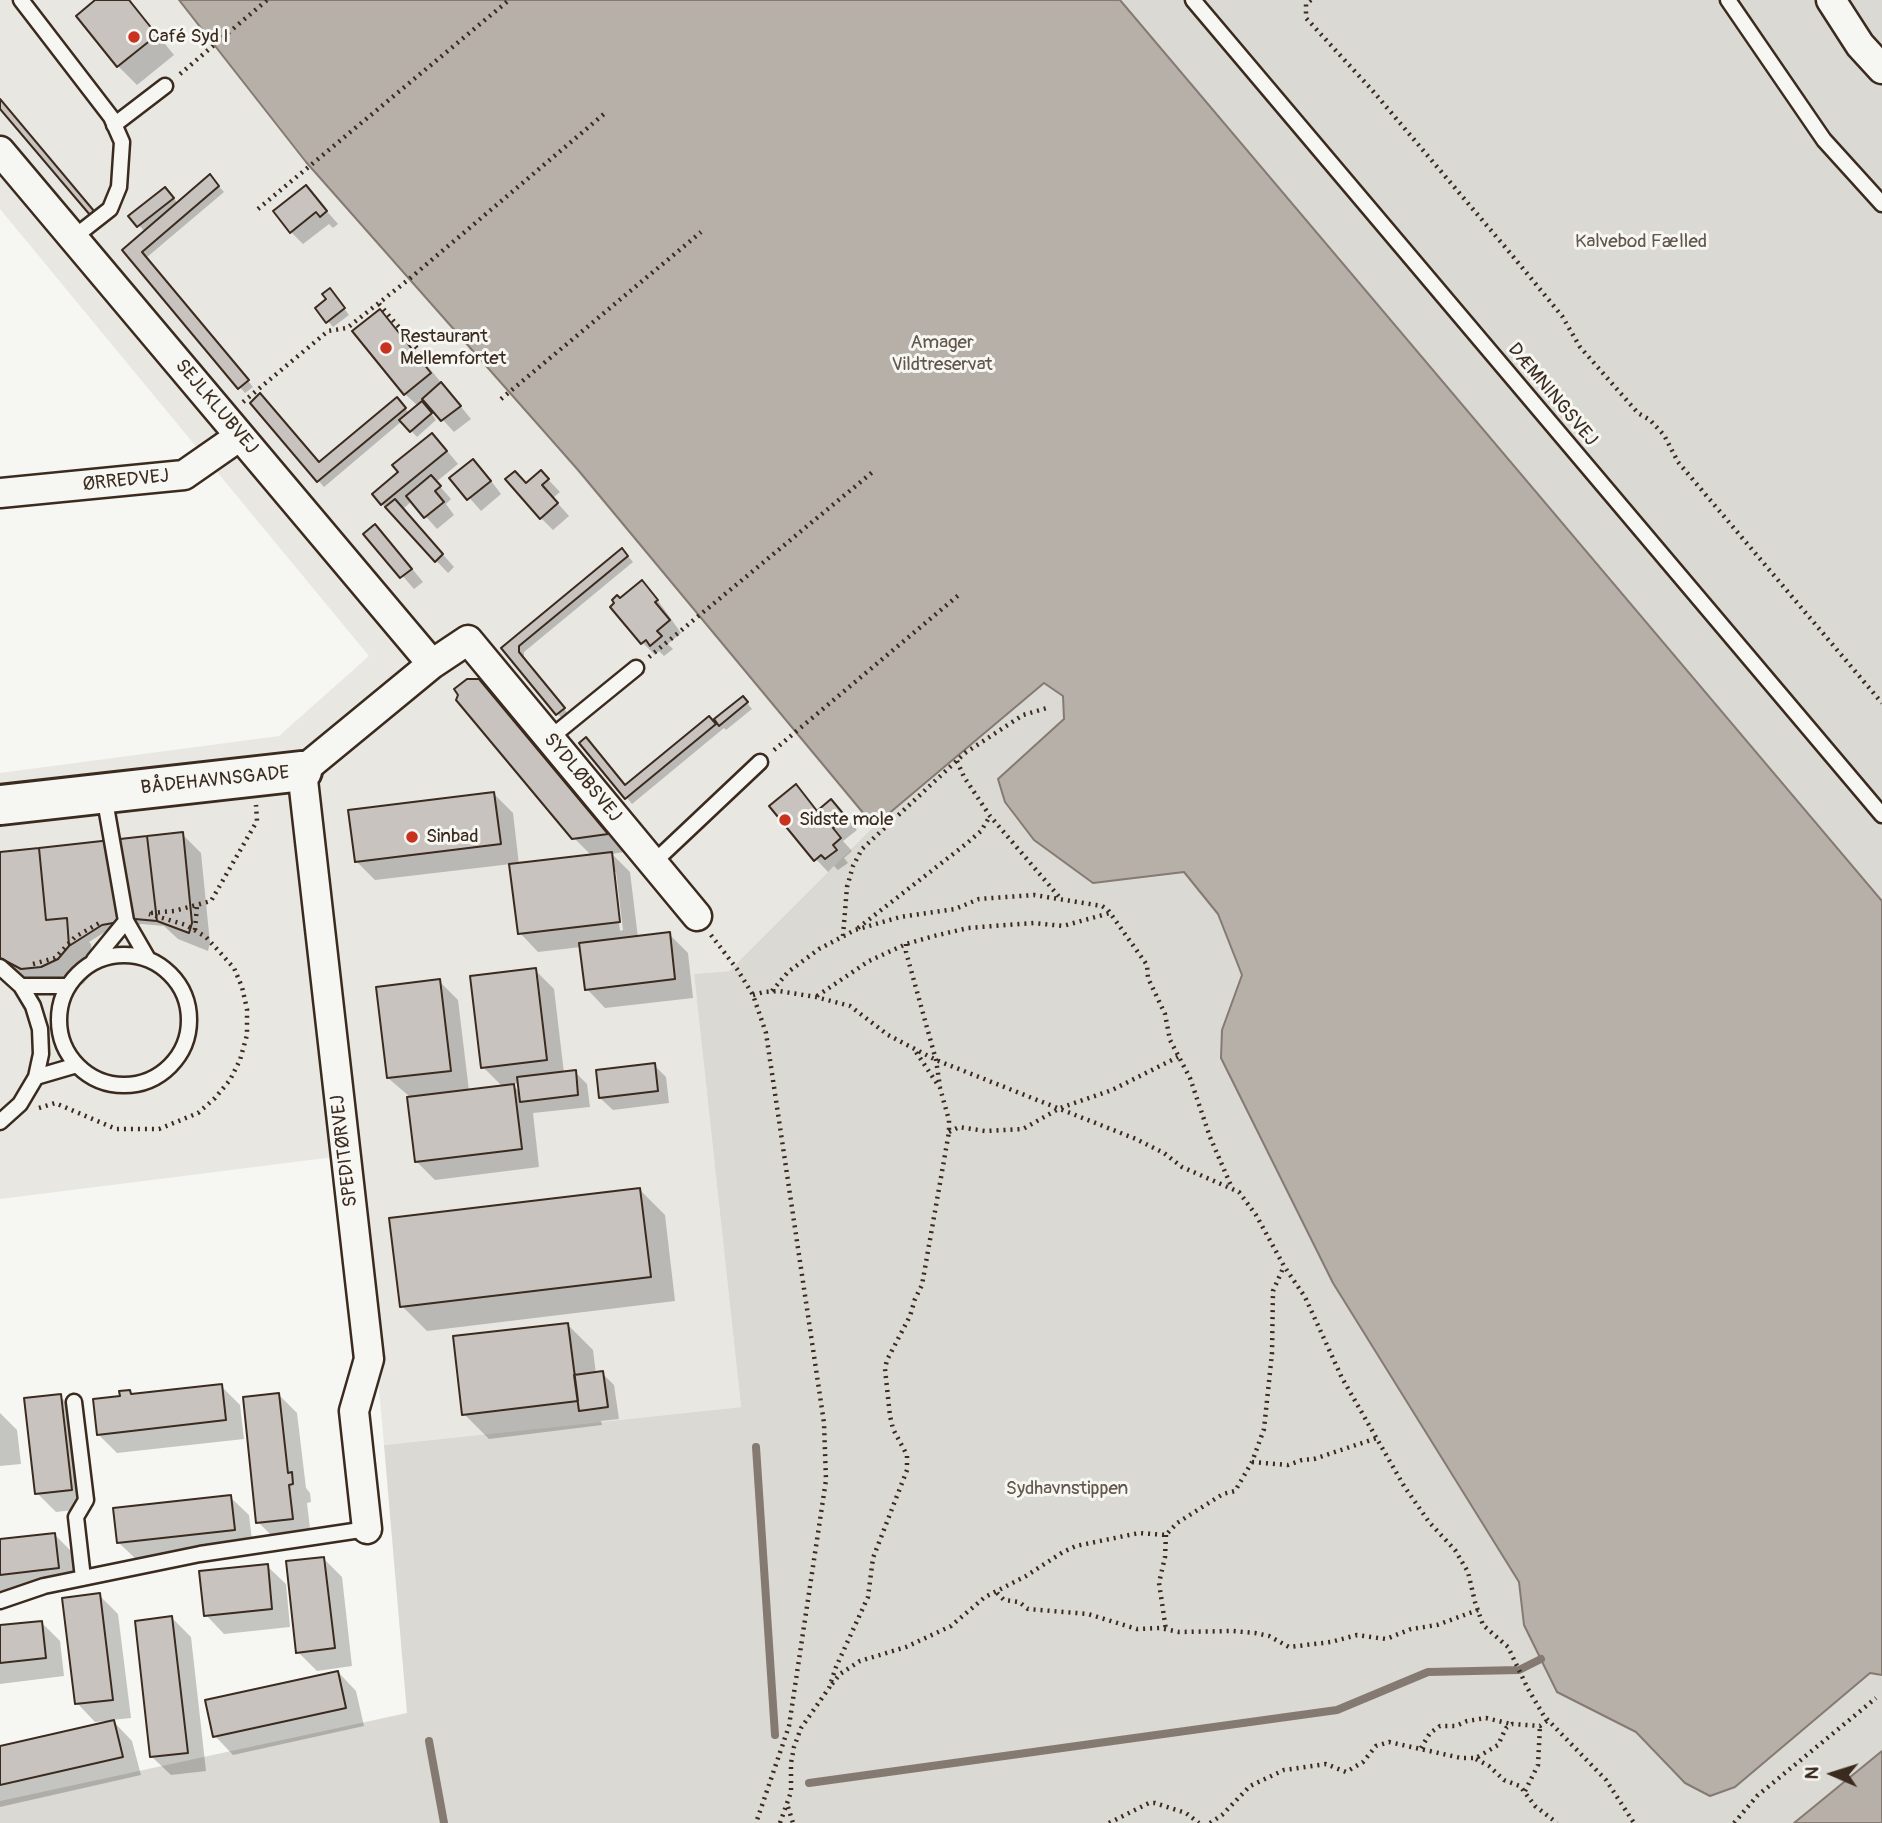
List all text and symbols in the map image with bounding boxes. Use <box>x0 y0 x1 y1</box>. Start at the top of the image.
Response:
place label: Café Syd I <box>148 26 228 48</box>
marker: Café Syd I <box>126 29 142 45</box>
park label: Kalvebod Fælled <box>1575 231 1707 253</box>
place label: Restaurant Mellemfortet <box>400 326 506 370</box>
park label: Amager Vildtreservat <box>891 332 993 376</box>
street label: DÆMNINGSVEJ <box>1502 339 1602 451</box>
marker: Restaurant Mellemfortet <box>378 340 394 356</box>
street label: SEJLKLUBVEJ <box>170 355 262 459</box>
street label: ØRREDVEJ <box>82 465 170 497</box>
street label: SYDLØBSVEJ <box>538 729 626 827</box>
street label: BÅDEHAVNSGADE <box>140 762 290 800</box>
place label: Sidste mole <box>799 809 893 831</box>
marker: Sidste mole <box>777 812 793 828</box>
place label: Sinbad <box>426 826 478 848</box>
marker: Sinbad <box>404 829 420 845</box>
street label: SPEDITØRVEJ <box>327 1094 363 1208</box>
park label: Sydhavnstippen <box>1006 1478 1128 1500</box>
north arrow <box>1798 1739 1868 1809</box>
text: N <box>1800 1766 1824 1780</box>

